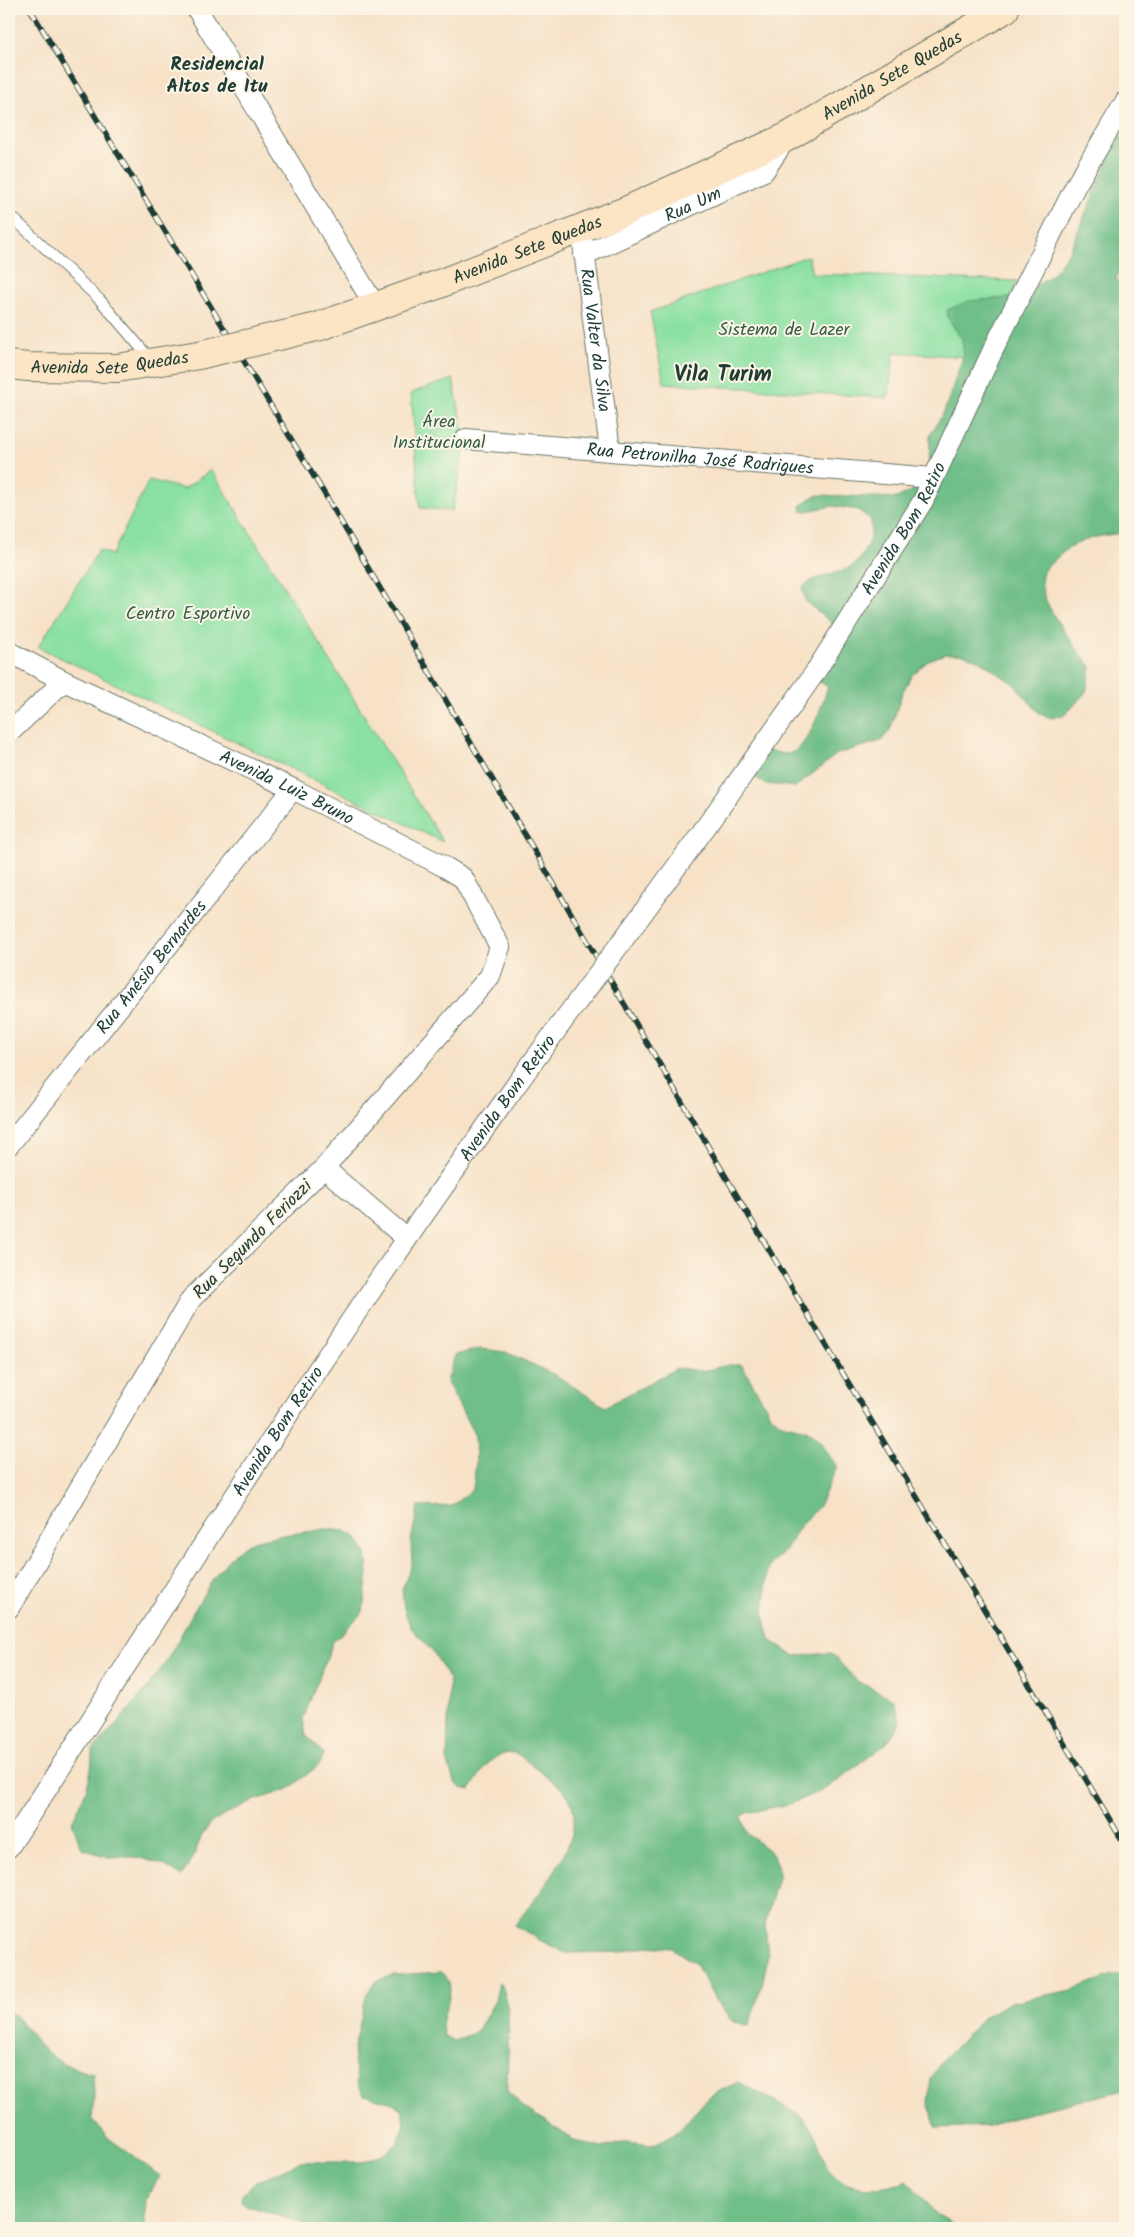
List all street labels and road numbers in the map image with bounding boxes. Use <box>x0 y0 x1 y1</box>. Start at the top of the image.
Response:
street label: Avenida Sete Quedas <box>817 24 969 129</box>
street label: Rua Um <box>660 180 727 231</box>
street label: Avenida Sete Quedas <box>449 208 607 293</box>
street label: Rua Valter da Silva <box>570 267 618 414</box>
street label: Avenida Sete Quedas <box>30 344 191 384</box>
street label: Rua Petronilha José Rodrigues <box>585 436 815 484</box>
street label: Avenida Bom Retiro <box>854 458 955 601</box>
street label: Avenida Luiz Bruno <box>214 743 359 834</box>
street label: Rua Anésio Bernardes <box>90 894 215 1041</box>
street label: Avenida Bom Retiro <box>453 1029 564 1168</box>
street label: Rua Segundo Feriozzi <box>186 1173 320 1307</box>
street label: Avenida Bom Retiro <box>225 1361 332 1503</box>

